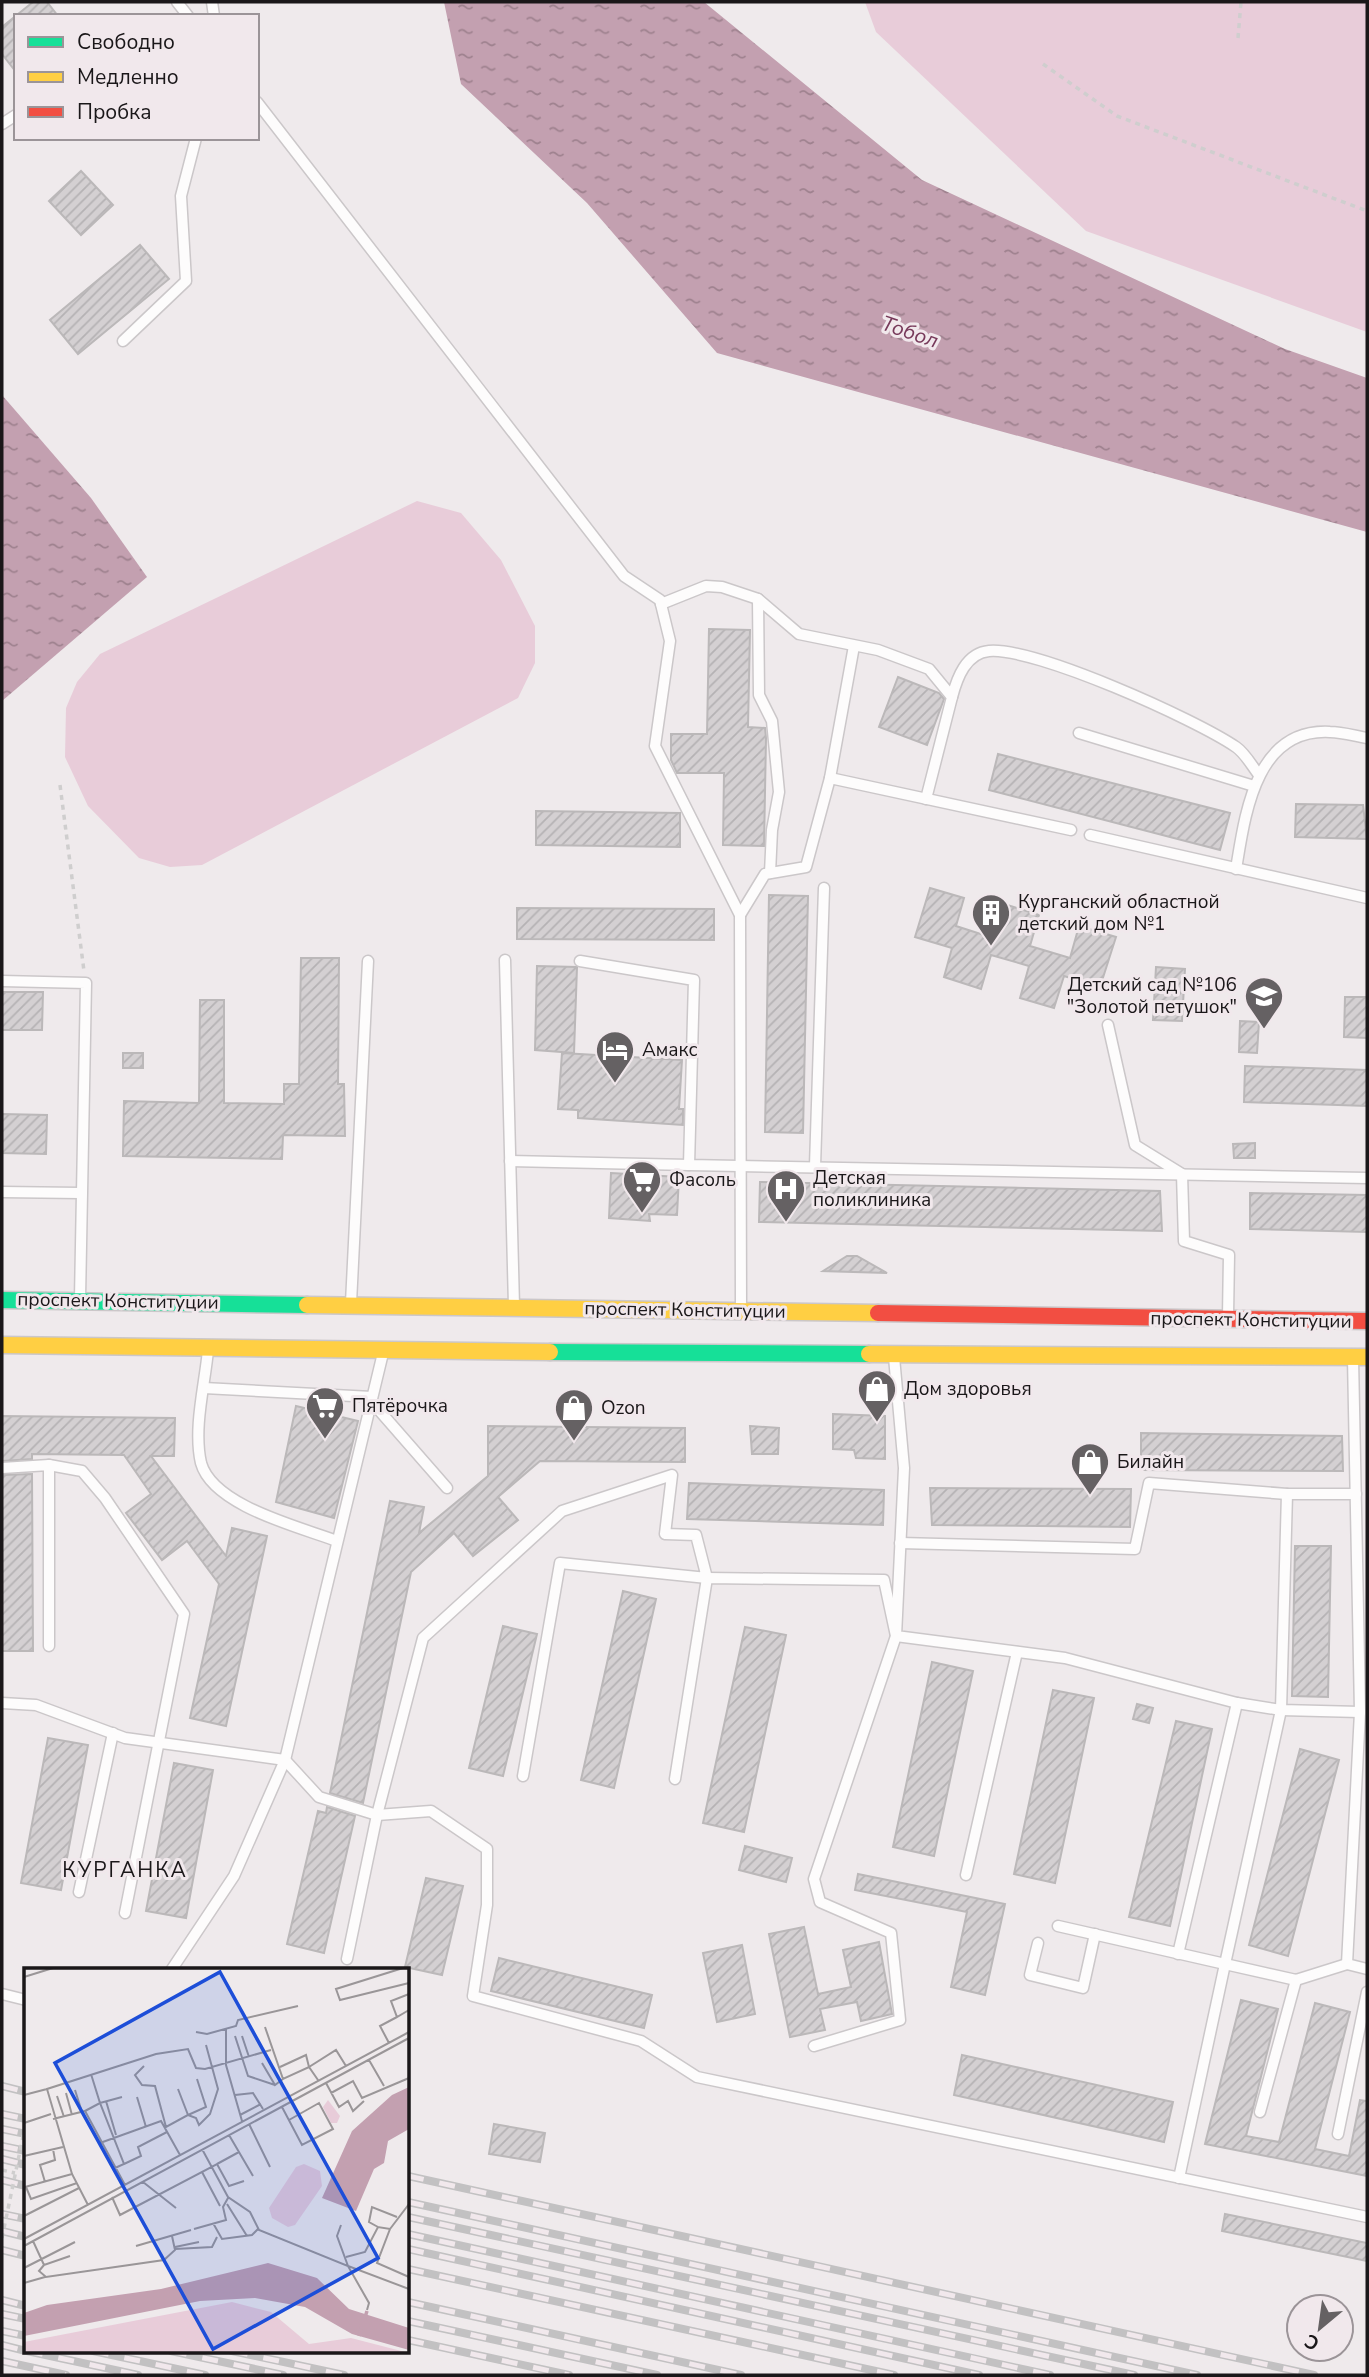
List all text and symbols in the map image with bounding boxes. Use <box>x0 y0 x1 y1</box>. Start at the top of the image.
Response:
legend <box>14 14 259 140</box>
text: Свободно <box>77 28 175 56</box>
text: Медленно <box>77 63 179 91</box>
text: Пробка <box>77 98 151 126</box>
water label: Тобол <box>878 309 942 355</box>
place label: Курганский областной детский дом №1 <box>1018 889 1220 937</box>
building icon: Курганский областной детский дом №1 <box>970 892 1012 947</box>
place label: Детский сад №106 "Золотой петушок" <box>1067 972 1237 1020</box>
school or university icon: Детский сад №106 "Золотой петушок" <box>1243 975 1285 1030</box>
hotel icon: Амакс <box>594 1029 636 1084</box>
place label: Амакс <box>642 1037 698 1063</box>
supermarket icon: Фасоль <box>621 1159 663 1214</box>
place label: Детская поликлиника <box>813 1165 931 1213</box>
place label: Фасоль <box>669 1167 736 1193</box>
hospital icon: Детская поликлиника <box>765 1168 807 1223</box>
street label: проспект Конституции <box>17 1286 219 1316</box>
street label: проспект Конституции <box>584 1295 786 1325</box>
street label: проспект Конституции <box>1150 1305 1352 1335</box>
shop icon: Дом здоровья <box>856 1368 898 1423</box>
place label: Дом здоровья <box>904 1376 1032 1402</box>
supermarket icon: Пятёрочка <box>304 1385 346 1440</box>
shop icon: Ozon <box>553 1387 595 1442</box>
place label: Пятёрочка <box>352 1393 448 1419</box>
place label: Ozon <box>601 1395 646 1421</box>
shop icon: Билайн <box>1069 1441 1111 1496</box>
place label: Билайн <box>1117 1449 1184 1475</box>
district label: КУРГАНКА <box>62 1856 188 1884</box>
inset map <box>24 1968 410 2352</box>
north arrow <box>1285 2293 1355 2363</box>
text: С <box>1300 2327 1324 2356</box>

